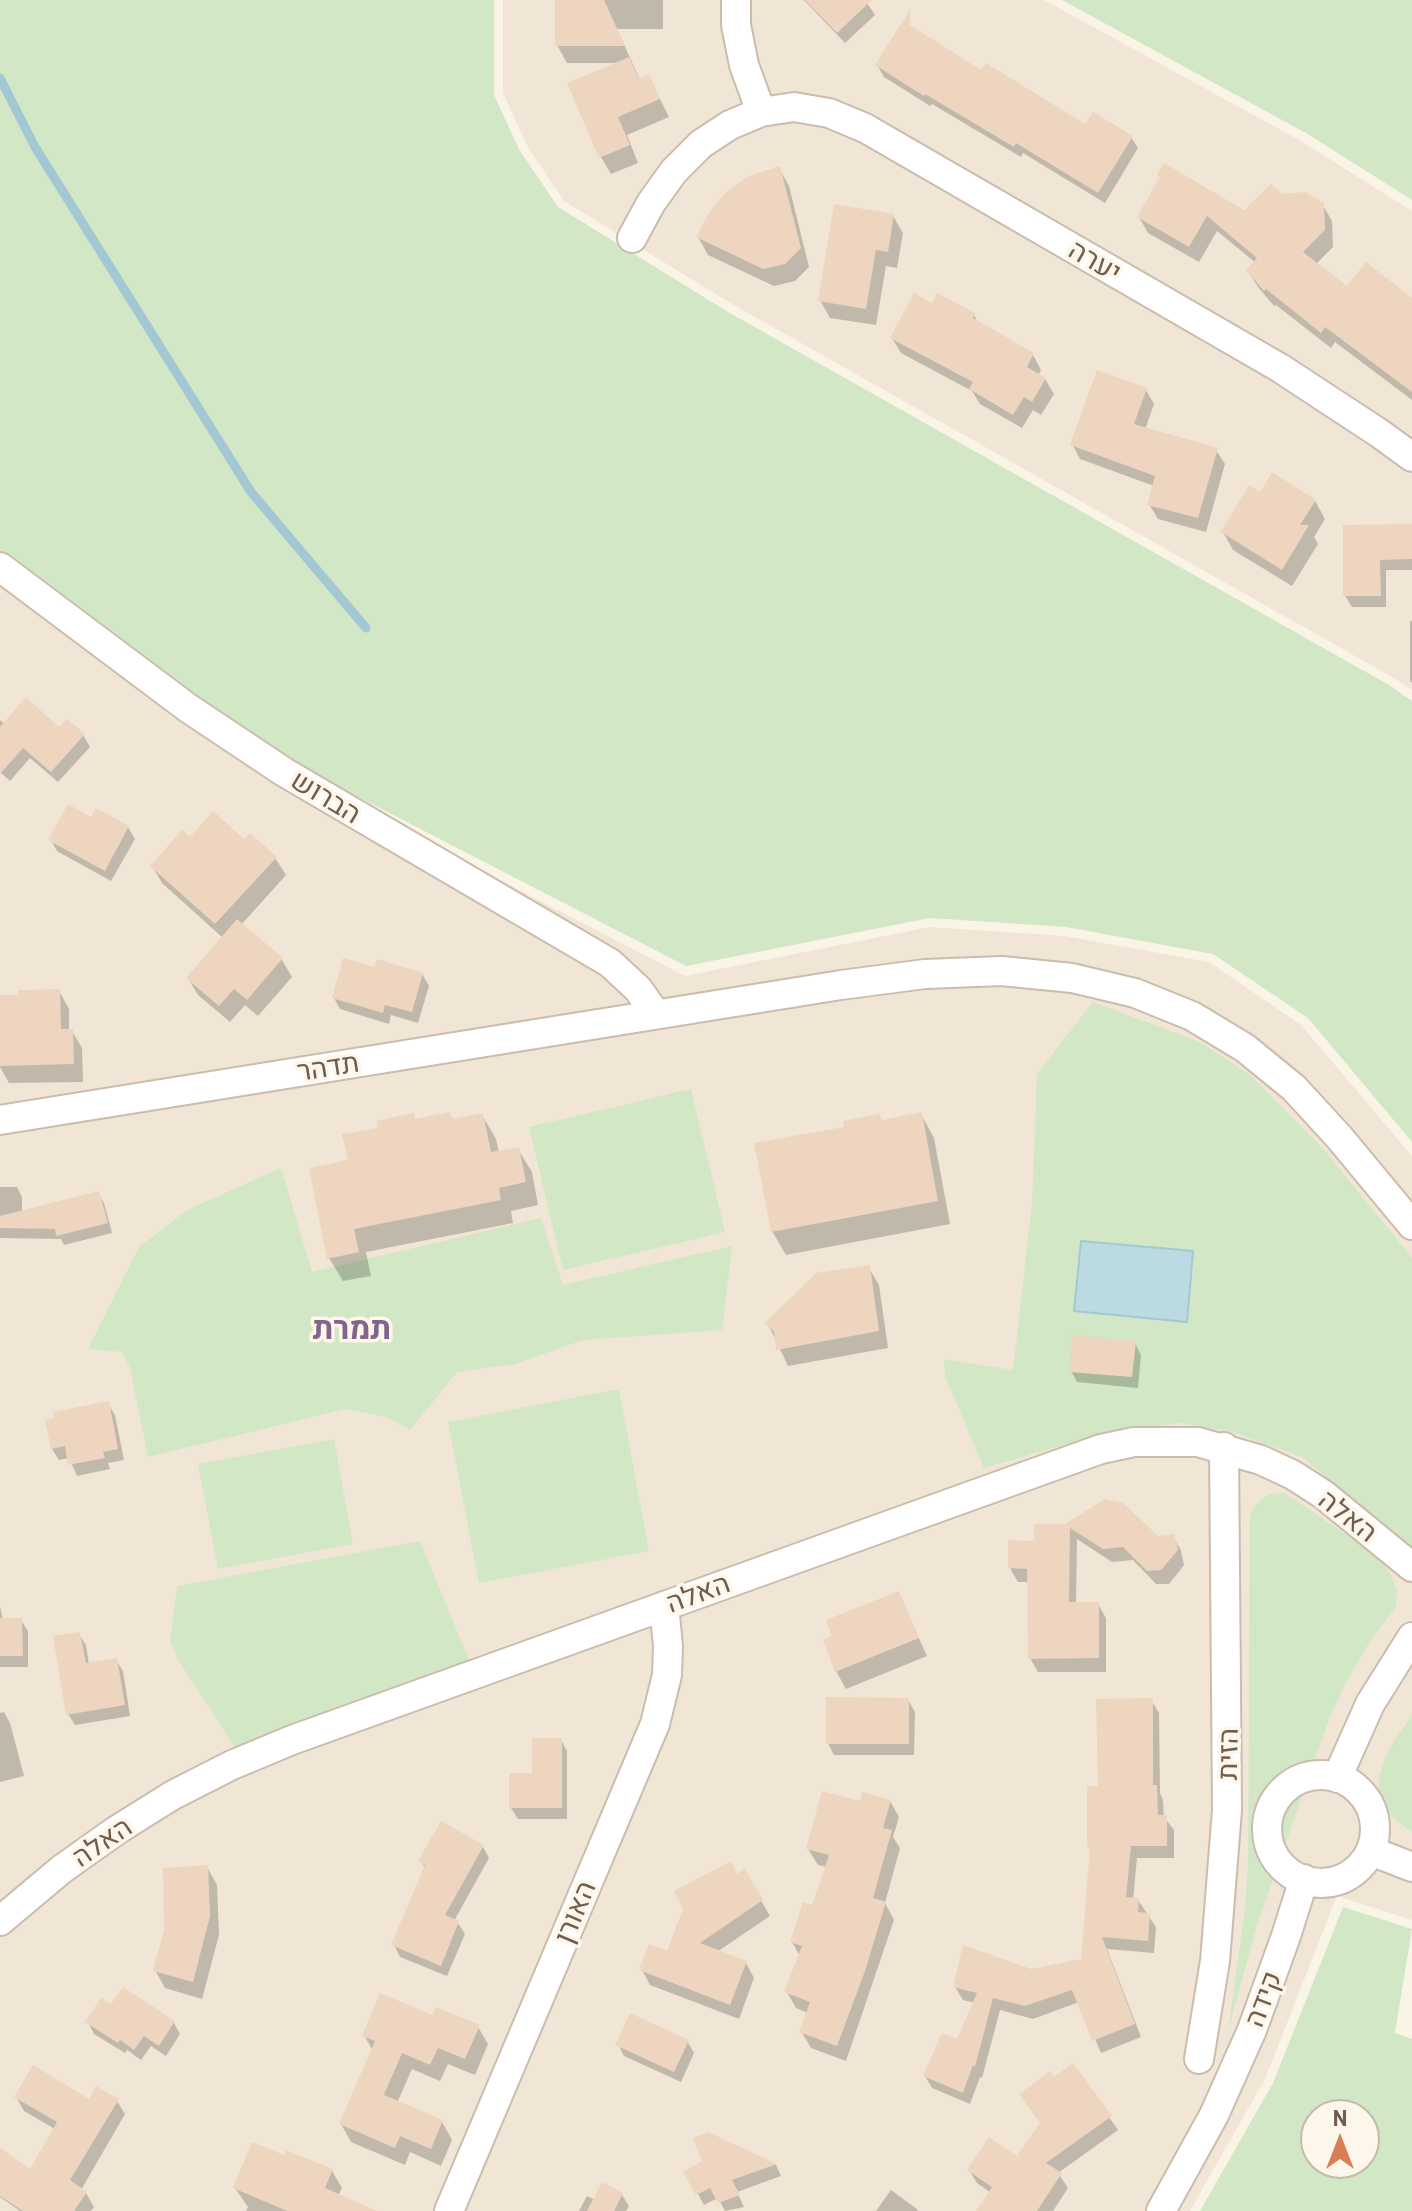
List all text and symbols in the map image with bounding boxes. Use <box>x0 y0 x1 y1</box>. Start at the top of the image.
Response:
street label: יערה <box>1063 233 1127 289</box>
street label: הברוש <box>285 763 367 831</box>
street label: תדהר <box>295 1046 361 1088</box>
district label: תמרת <box>313 1309 391 1347</box>
street label: האלה <box>1312 1483 1384 1549</box>
street label: האלה <box>662 1566 734 1620</box>
street label: הזית <box>1211 1728 1245 1780</box>
street label: האלה <box>66 1810 138 1874</box>
street label: האורן <box>547 1876 603 1948</box>
street label: קידה <box>1237 1966 1289 2032</box>
north arrow <box>1300 2099 1380 2179</box>
text: N <box>1333 2104 1347 2130</box>

